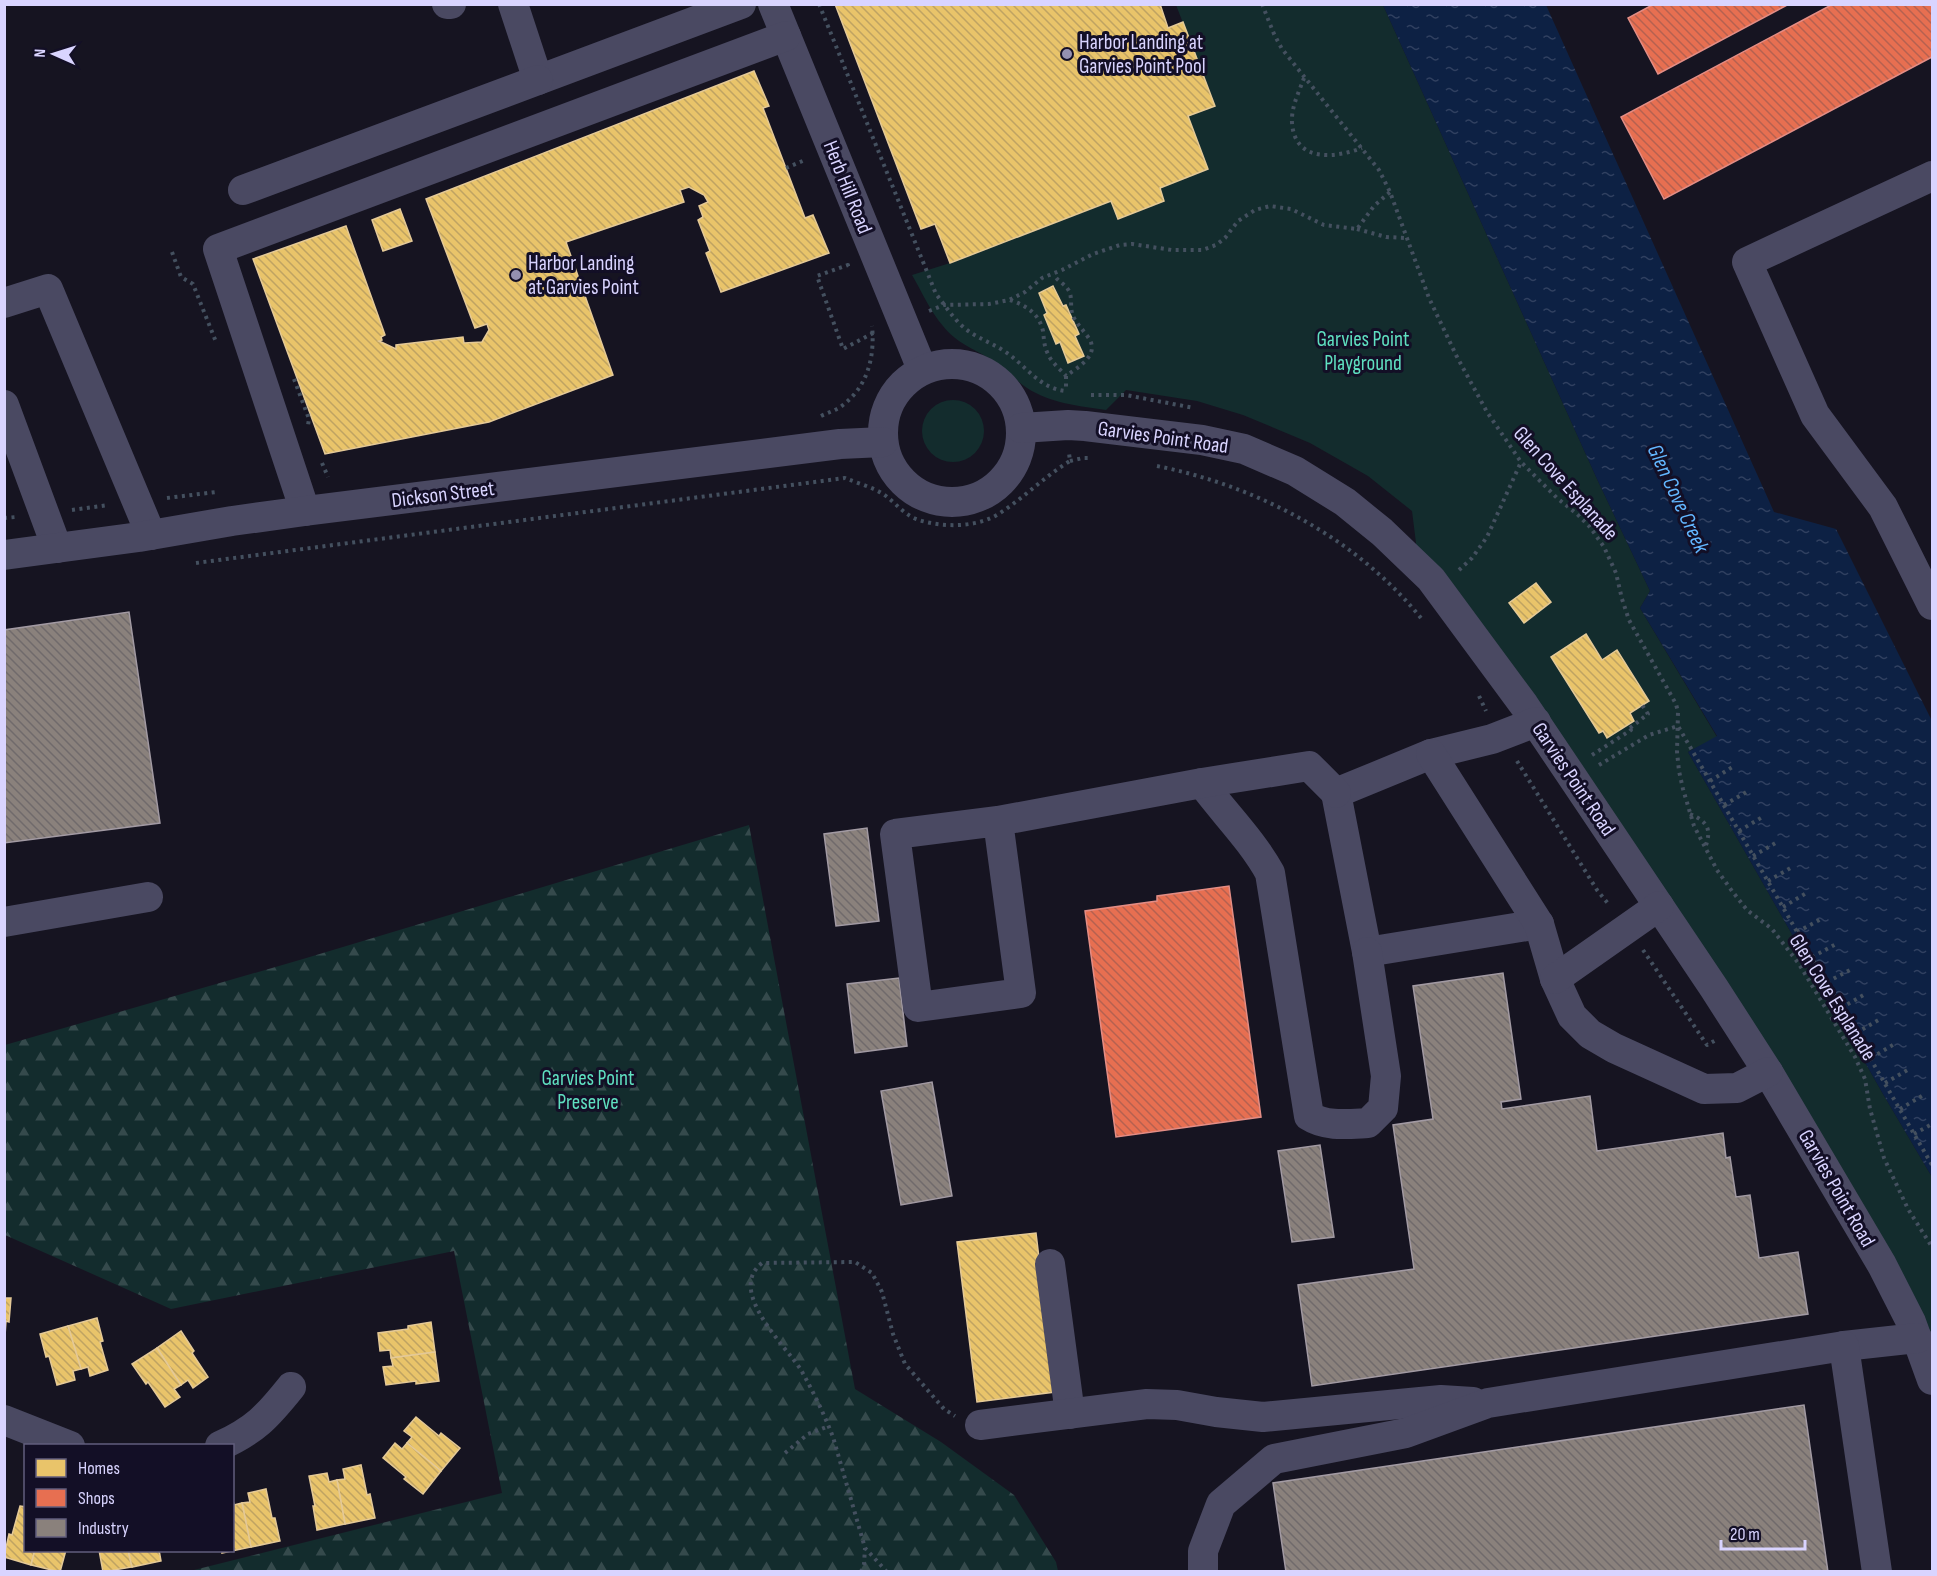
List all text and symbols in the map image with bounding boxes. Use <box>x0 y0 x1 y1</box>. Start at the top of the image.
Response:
north arrow <box>24 24 84 84</box>
place label: Harbor Landing at Garvies Point Pool <box>1079 30 1206 79</box>
marker: Harbor Landing at Garvies Point Pool <box>1060 47 1074 61</box>
text: N <box>31 49 50 58</box>
street label: Herb Hill Road <box>818 137 877 237</box>
place label: Harbor Landing at Garvies Point <box>528 251 639 300</box>
marker: Harbor Landing at Garvies Point <box>509 268 523 282</box>
park label: Garvies Point Playground <box>1316 327 1410 376</box>
street label: Garvies Point Road <box>1096 416 1230 459</box>
street label: Glen Cove Esplanade <box>1508 421 1623 545</box>
water label: Glen Cove Creek <box>1641 440 1715 558</box>
street label: Dickson Street <box>390 476 496 513</box>
street label: Garvies Point Road <box>1526 718 1621 841</box>
street label: Glen Cove Esplanade <box>1784 929 1882 1065</box>
park label: Garvies Point Preserve <box>541 1066 635 1115</box>
street label: Garvies Point Road <box>1793 1125 1880 1251</box>
legend <box>24 1444 234 1552</box>
text: Homes <box>78 1458 120 1479</box>
text: Shops <box>78 1488 115 1509</box>
scale bar <box>1721 1513 1805 1551</box>
text: Industry <box>78 1518 129 1539</box>
text: 20 m <box>1730 1524 1760 1545</box>

